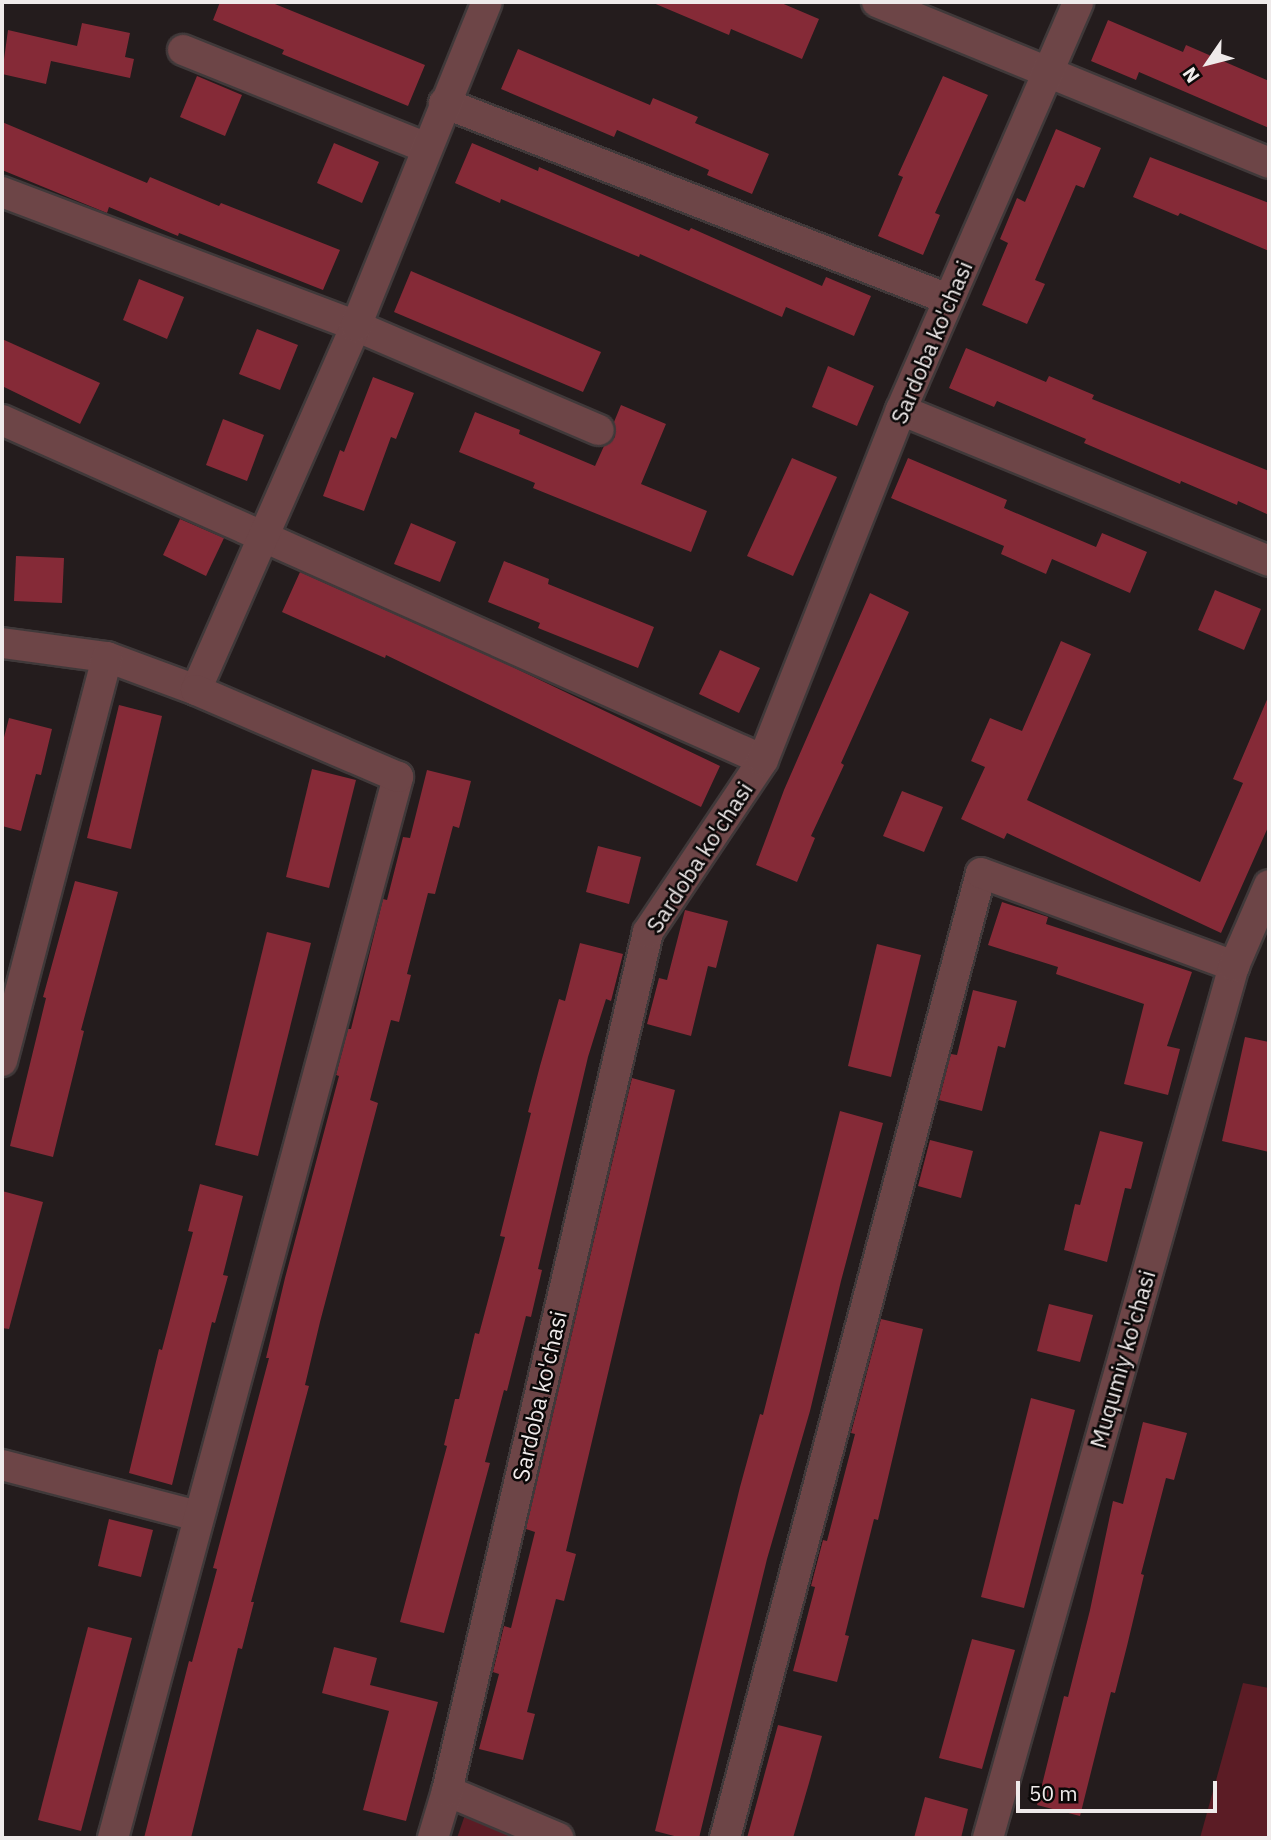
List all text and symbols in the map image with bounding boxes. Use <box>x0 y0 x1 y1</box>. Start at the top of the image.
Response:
north arrow <box>1173 28 1243 98</box>
text: N <box>1177 63 1205 88</box>
street label: Sardoba ko'chasi <box>884 256 978 428</box>
street label: Sardoba ko'chasi <box>640 776 758 938</box>
street label: Muqumiy ko'chasi <box>1083 1267 1161 1451</box>
street label: Sardoba ko'chasi <box>506 1308 572 1484</box>
scale bar <box>1019 1766 1220 1810</box>
text: 50 m <box>1029 1779 1078 1807</box>

